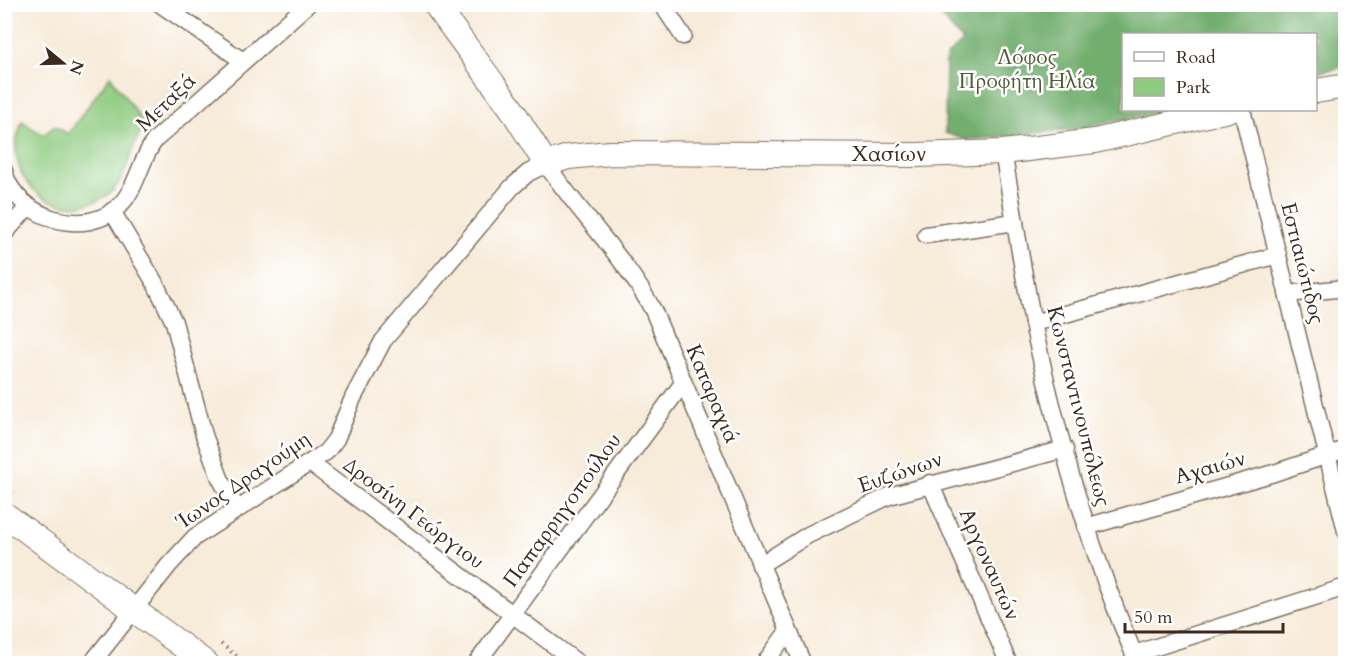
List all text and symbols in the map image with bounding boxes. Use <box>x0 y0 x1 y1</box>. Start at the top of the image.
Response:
north arrow <box>33 33 93 93</box>
legend <box>1122 33 1317 111</box>
park label: Λόφος Προφήτη Ηλία <box>959 43 1095 96</box>
text: Road <box>1176 45 1216 70</box>
text: N <box>64 57 89 78</box>
street label: Μεταξά <box>130 66 203 139</box>
text: Park <box>1176 75 1211 100</box>
street label: Χασίων <box>852 140 926 169</box>
street label: Εστιαιώτιδος <box>1273 199 1332 327</box>
street label: Κωνσταντινουπόλεως <box>1040 303 1117 509</box>
street label: Καταραχιά <box>679 340 746 448</box>
street label: Ίωνος Δραγούμη <box>170 425 316 537</box>
street label: Παπαρρηγοπούλου <box>497 427 628 593</box>
street label: Αχαιών <box>1172 444 1249 491</box>
street label: Ευζώνων <box>854 445 946 500</box>
street label: Δροσίνη Γεώργιου <box>337 451 490 576</box>
street label: Αργοναυτών <box>952 504 1027 625</box>
scale bar <box>1125 596 1282 634</box>
text: 50 m <box>1134 605 1173 630</box>

